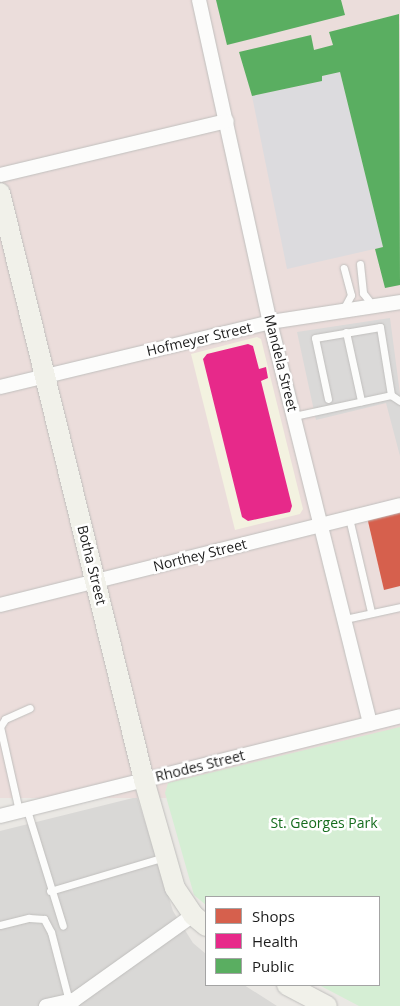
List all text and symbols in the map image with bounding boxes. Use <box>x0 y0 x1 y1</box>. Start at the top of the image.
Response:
street label: Mandela Street <box>261 313 301 413</box>
street label: Hofmeyer Street <box>145 319 253 359</box>
street label: Botha Street <box>74 523 110 607</box>
street label: Northey Street <box>151 535 249 575</box>
street label: Rhodes Street <box>154 747 246 785</box>
park label: St. Georges Park <box>270 815 378 831</box>
legend <box>205 896 380 986</box>
text: Shops <box>252 906 295 926</box>
text: Health <box>252 931 298 951</box>
text: Public <box>252 956 294 976</box>

